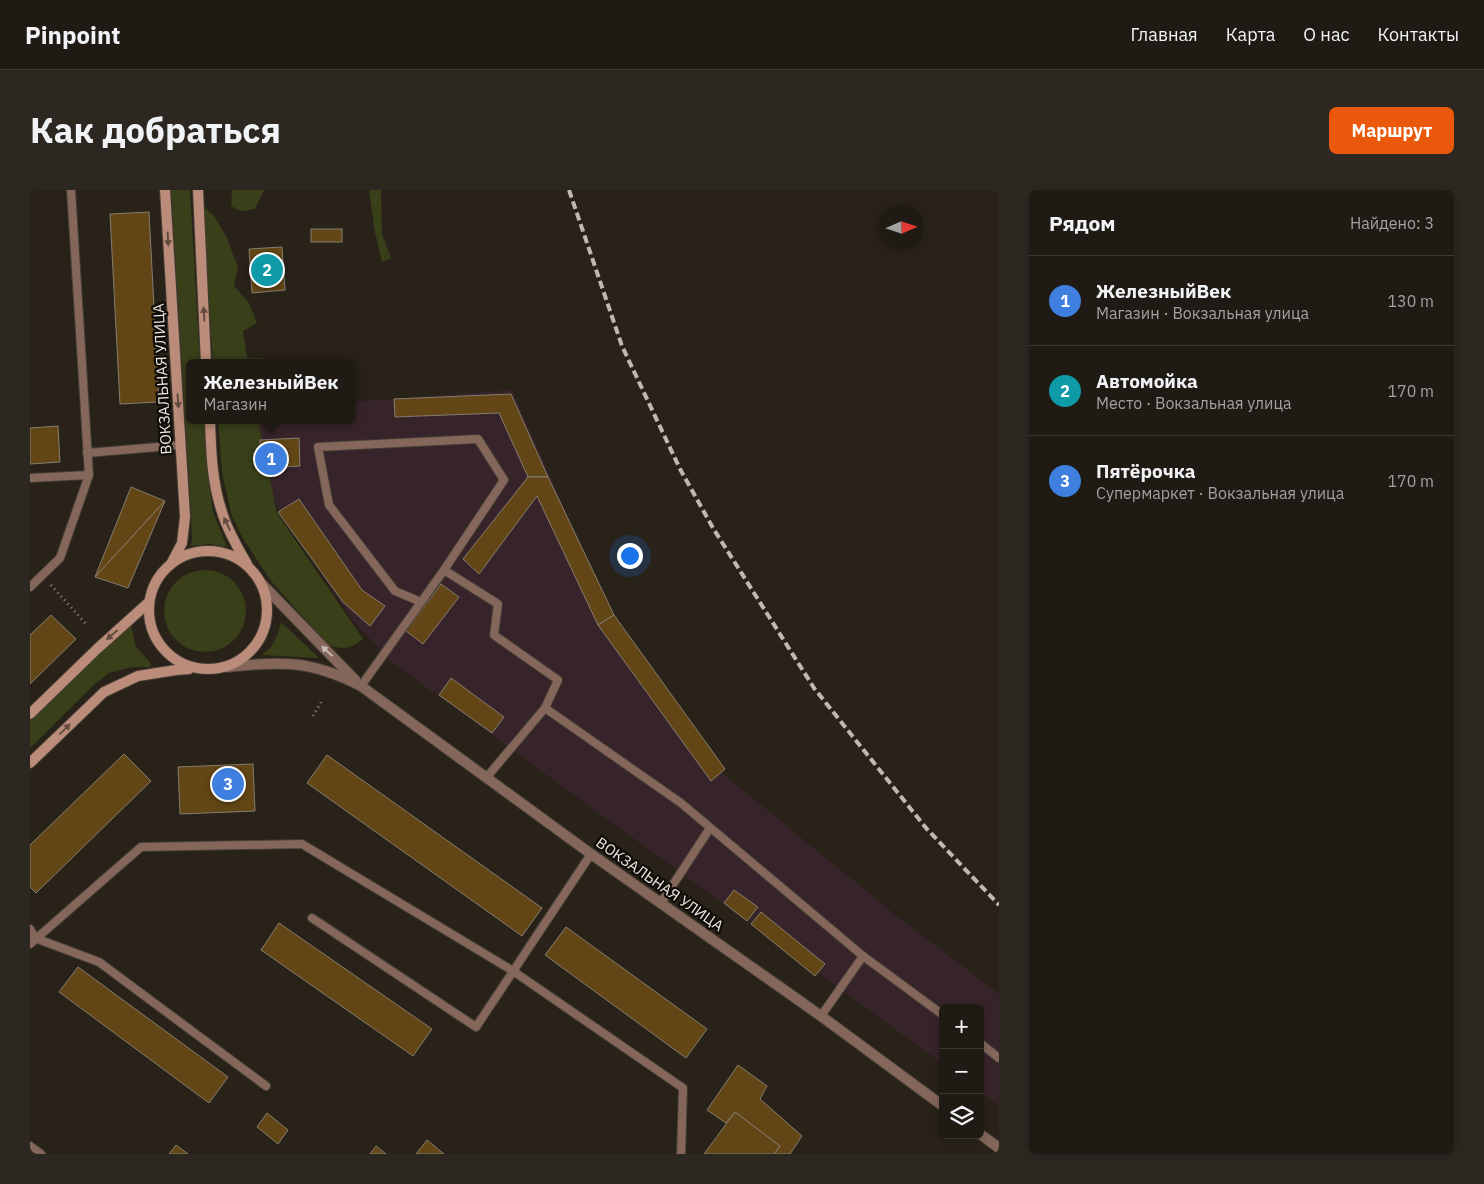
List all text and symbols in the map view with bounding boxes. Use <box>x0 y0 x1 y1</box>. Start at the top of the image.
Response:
text: Pinpoint <box>25 19 120 51</box>
text: Главная <box>1130 23 1198 46</box>
text: Карта <box>1226 23 1275 46</box>
text: О нас <box>1303 23 1350 46</box>
text: Контакты <box>1378 23 1459 46</box>
text: Как добраться <box>30 107 281 153</box>
button: Маршрут <box>1329 107 1454 154</box>
north arrow <box>879 205 924 250</box>
text: Рядом <box>1049 209 1116 237</box>
text: Найдено: 3 <box>1350 213 1434 233</box>
one-way arrow <box>165 231 173 247</box>
pin: 2 <box>251 251 283 289</box>
text: ЖелезныйВек <box>1096 279 1231 303</box>
text: 1 <box>1060 291 1070 311</box>
text: 130 m <box>1387 291 1434 311</box>
street label: ВОКЗАЛЬНАЯ УЛИЦА <box>149 303 175 455</box>
text: Магазин · Вокзальная улица <box>1096 303 1309 323</box>
one-way arrow <box>200 306 208 322</box>
popup <box>186 359 356 424</box>
text: Автомойка <box>1096 369 1198 393</box>
text: ЖелезныйВек <box>203 370 339 394</box>
text: 2 <box>1060 381 1070 401</box>
text: 170 m <box>1387 381 1434 401</box>
one-way arrow <box>174 393 182 409</box>
text: Место · Вокзальная улица <box>1096 393 1292 413</box>
text: Магазин <box>203 394 267 414</box>
pin: 1 <box>255 440 287 478</box>
text: Пятёрочка <box>1096 459 1196 483</box>
text: 3 <box>1060 471 1070 491</box>
text: 170 m <box>1387 471 1434 491</box>
text: Супермаркет · Вокзальная улица <box>1096 483 1344 503</box>
one-way arrow <box>223 517 231 531</box>
your location <box>617 543 643 569</box>
one-way arrow <box>106 629 118 641</box>
one-way arrow <box>321 645 333 657</box>
one-way arrow <box>59 723 71 735</box>
pin: 3 <box>212 765 244 803</box>
street label: ВОКЗАЛЬНАЯ УЛИЦА <box>593 833 728 935</box>
map controls <box>939 1004 984 1139</box>
button: + <box>939 1004 984 1049</box>
button: − <box>939 1049 984 1094</box>
button: layers <box>939 1094 984 1139</box>

